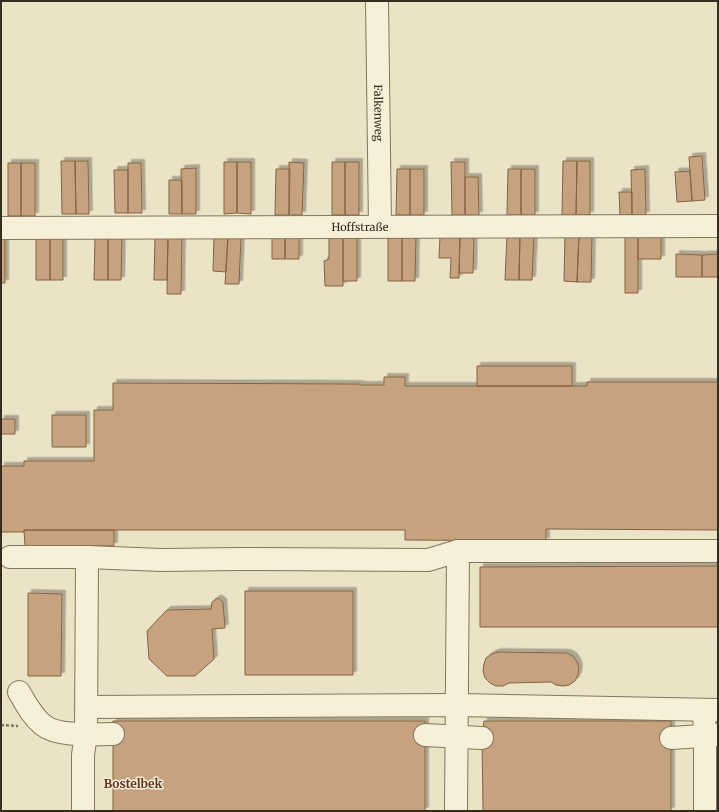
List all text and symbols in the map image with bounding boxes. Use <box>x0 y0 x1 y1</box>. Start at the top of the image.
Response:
street label: Falkenweg <box>371 84 386 142</box>
street label: Hoffstraße <box>331 220 389 234</box>
district label: Bostelbek <box>104 776 163 791</box>

